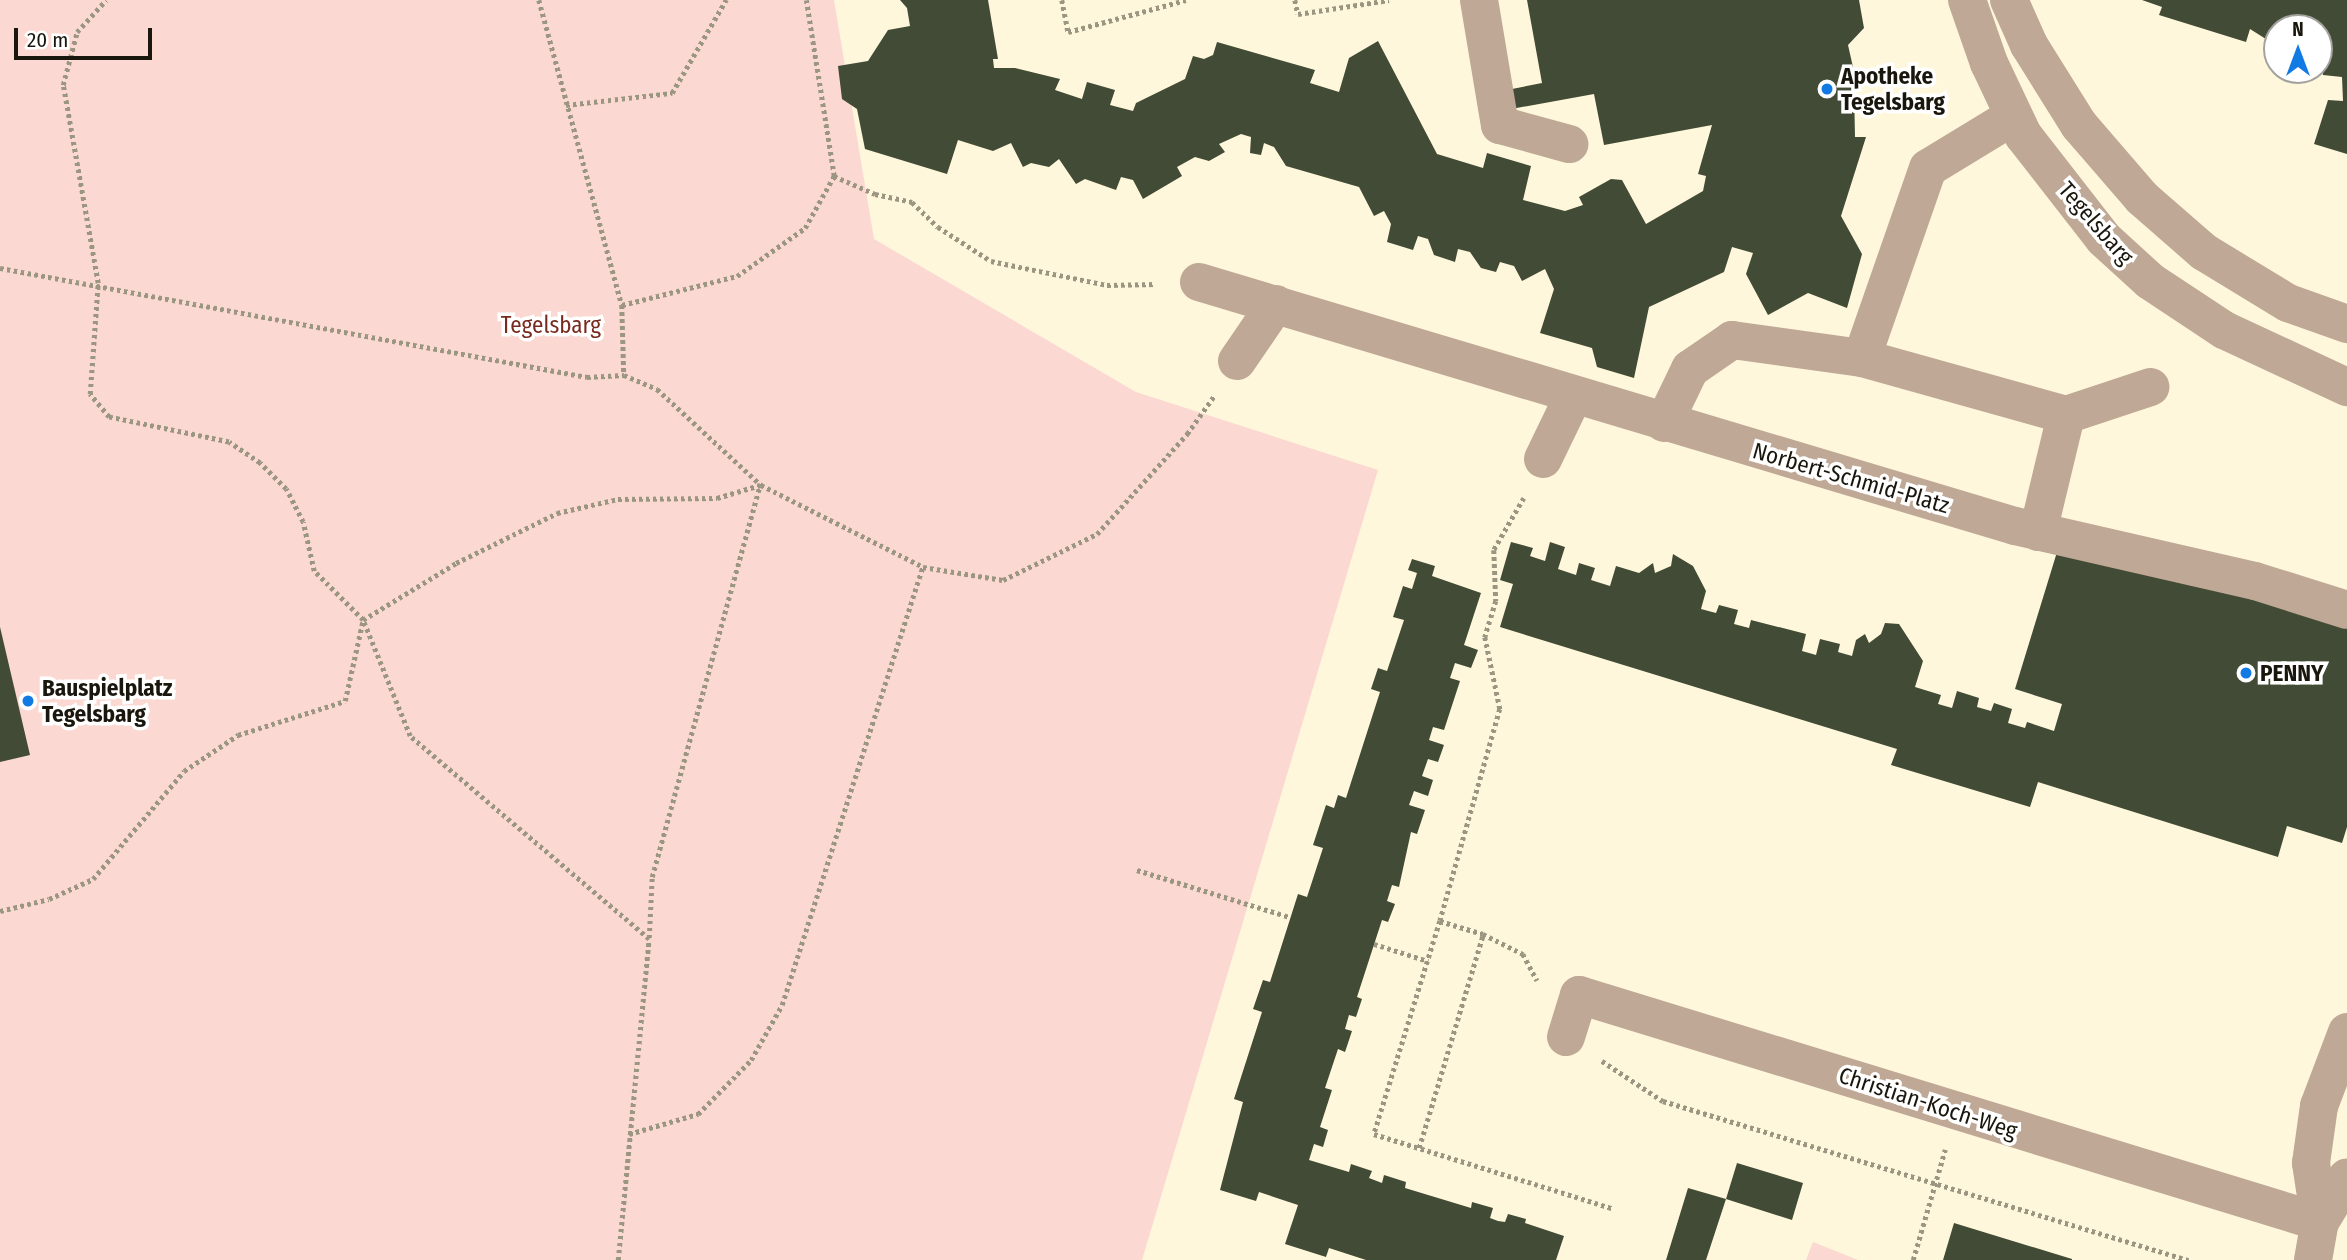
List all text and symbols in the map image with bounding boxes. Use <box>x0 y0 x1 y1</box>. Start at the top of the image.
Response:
scale bar <box>18 14 156 58</box>
north arrow <box>2263 14 2333 84</box>
text: N <box>2292 18 2304 41</box>
text: 20 m <box>27 27 68 53</box>
place label: Apotheke Tegelsbarg <box>1841 62 1945 116</box>
marker: Apotheke Tegelsbarg <box>1819 81 1835 97</box>
street label: Tegelsbarg <box>2053 176 2139 270</box>
park label: Tegelsbarg <box>501 311 601 339</box>
street label: Norbert-Schmid-Platz <box>1750 437 1952 519</box>
place label: PENNY <box>2260 659 2323 687</box>
marker: PENNY <box>2238 665 2254 681</box>
place label: Bauspielplatz Tegelsbarg <box>42 674 172 728</box>
marker: Bauspielplatz Tegelsbarg <box>20 693 36 709</box>
street label: Christian-Koch-Weg <box>1835 1061 2021 1145</box>

